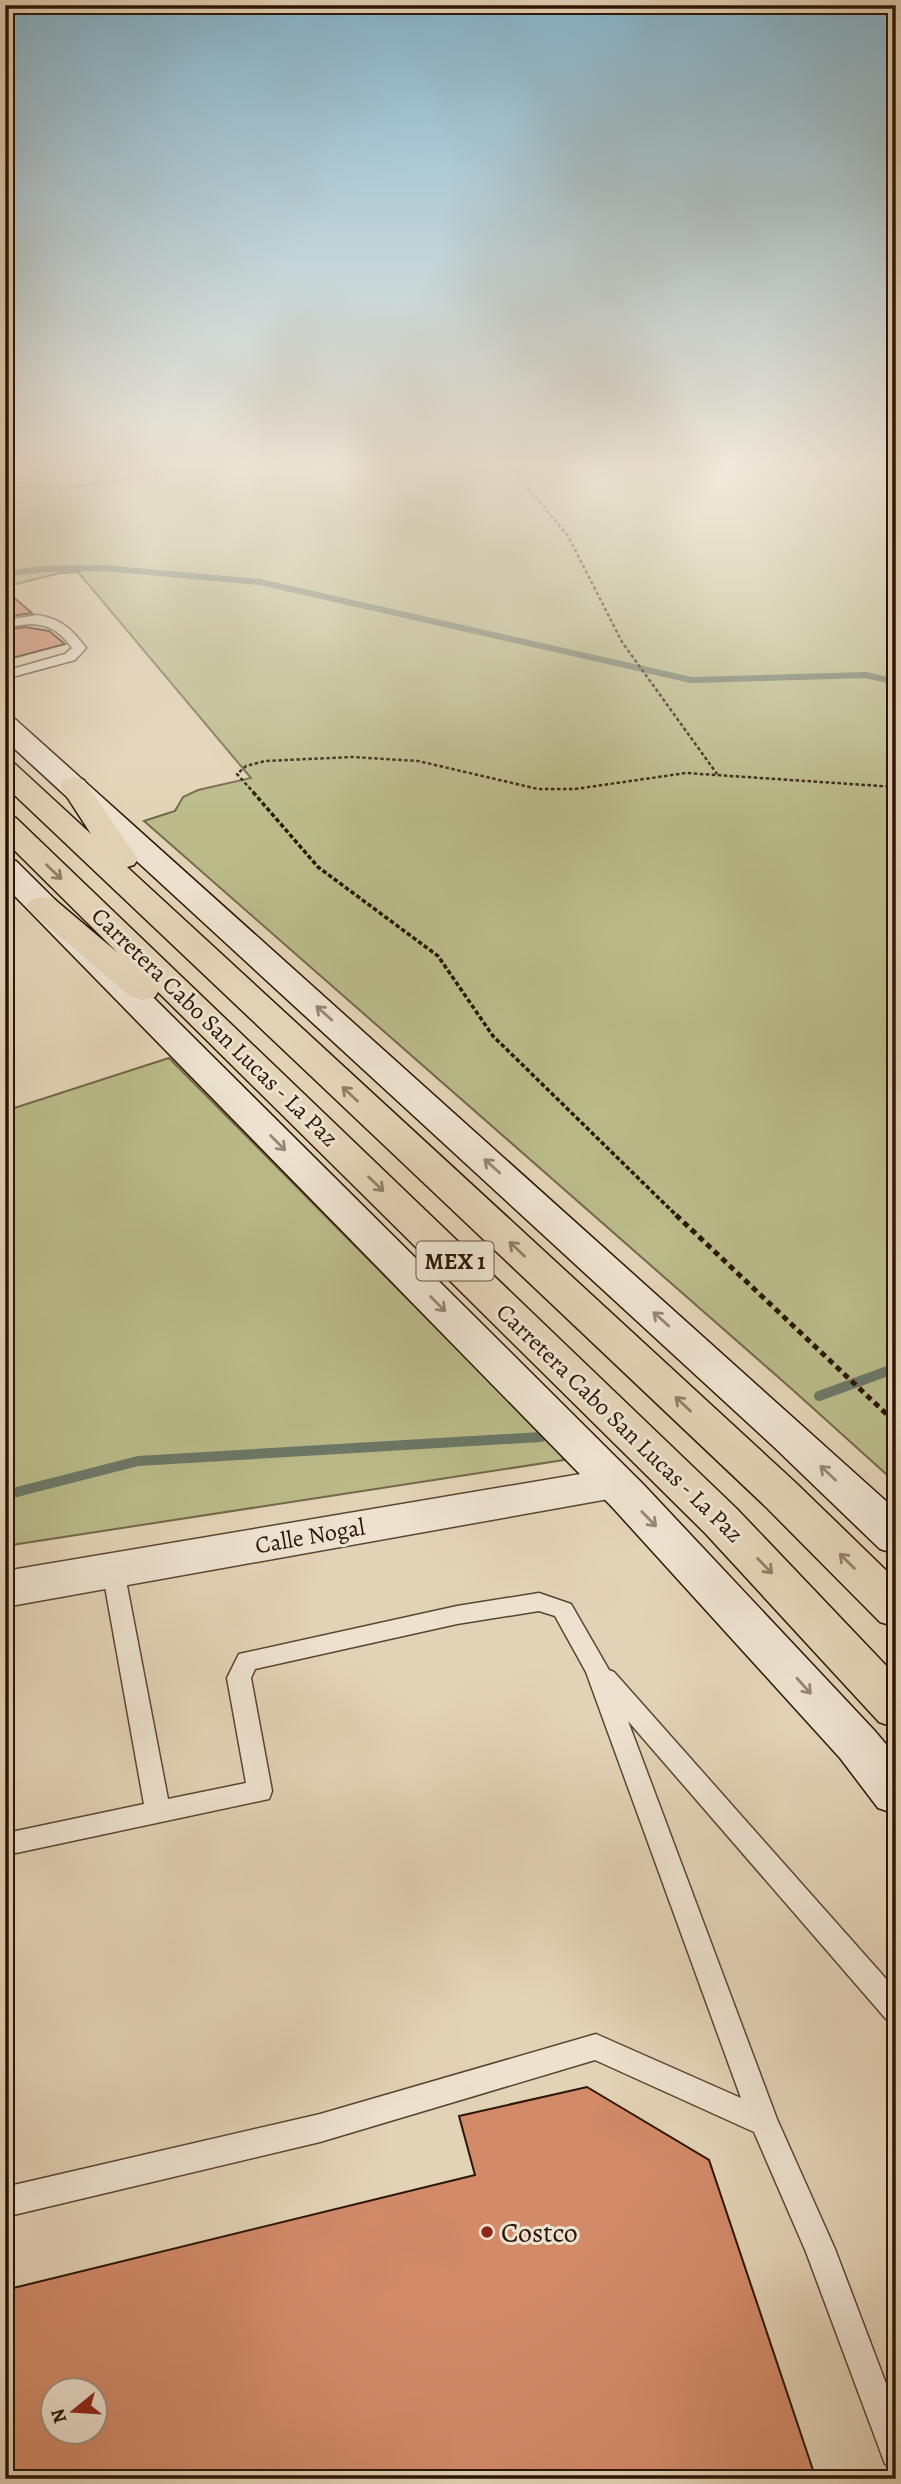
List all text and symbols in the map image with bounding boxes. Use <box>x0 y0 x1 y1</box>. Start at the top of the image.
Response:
one-way arrow <box>45 863 62 880</box>
street label: Carretera Cabo San Lucas - La Paz <box>85 900 345 1154</box>
one-way arrow <box>315 1005 333 1021</box>
one-way arrow <box>342 1085 359 1102</box>
one-way arrow <box>269 1134 286 1151</box>
one-way arrow <box>483 1158 501 1174</box>
one-way arrow <box>367 1175 384 1192</box>
one-way arrow <box>509 1240 526 1257</box>
road number: MEX 1 <box>416 1242 494 1280</box>
one-way arrow <box>429 1296 446 1313</box>
street label: Carretera Cabo San Lucas - La Paz <box>490 1296 750 1550</box>
one-way arrow <box>652 1311 670 1327</box>
one-way arrow <box>674 1396 692 1412</box>
one-way arrow <box>820 1465 838 1482</box>
one-way arrow <box>641 1510 658 1527</box>
street label: Calle Nogal <box>253 1511 368 1561</box>
one-way arrow <box>839 1553 856 1570</box>
one-way arrow <box>757 1558 774 1575</box>
one-way arrow <box>795 1677 812 1694</box>
place label: Costco <box>501 2214 578 2252</box>
marker: Costco <box>479 2224 495 2240</box>
north arrow <box>38 2376 108 2446</box>
text: N <box>44 2405 73 2427</box>

